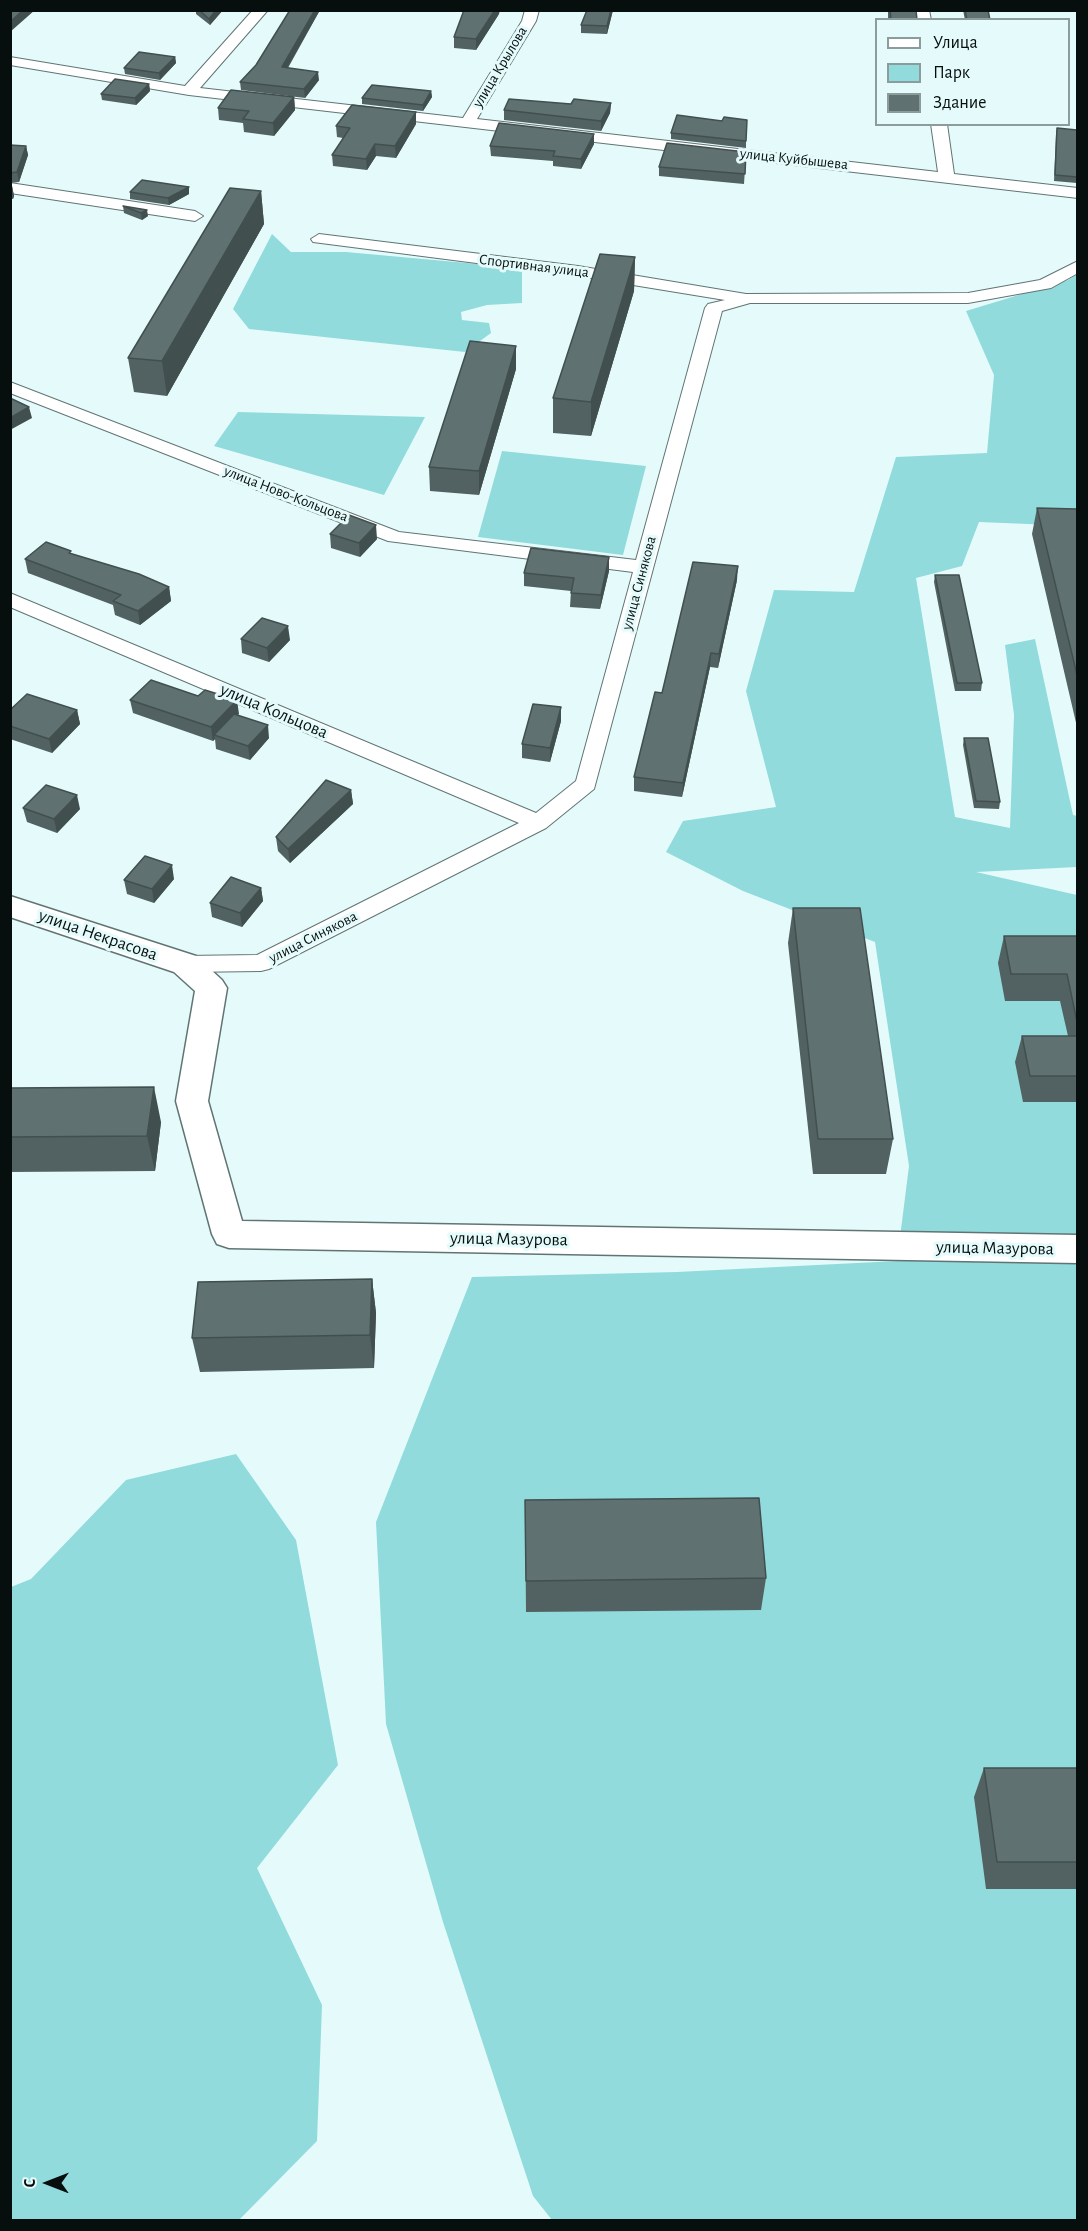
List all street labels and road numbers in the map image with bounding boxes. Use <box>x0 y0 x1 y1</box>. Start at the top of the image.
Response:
street label: улица Крылова <box>469 23 531 111</box>
street label: улица Куйбышева <box>739 144 849 174</box>
street label: Спортивная улица <box>478 250 590 282</box>
street label: улица Ново-Кольцова <box>221 462 351 526</box>
street label: улица Синякова <box>618 534 660 632</box>
street label: улица Кольцова <box>217 679 331 743</box>
street label: улица Некрасова <box>36 905 160 965</box>
street label: улица Синякова <box>266 907 360 967</box>
street label: улица Мазурова <box>450 1227 568 1251</box>
street label: улица Мазурова <box>936 1236 1054 1260</box>

